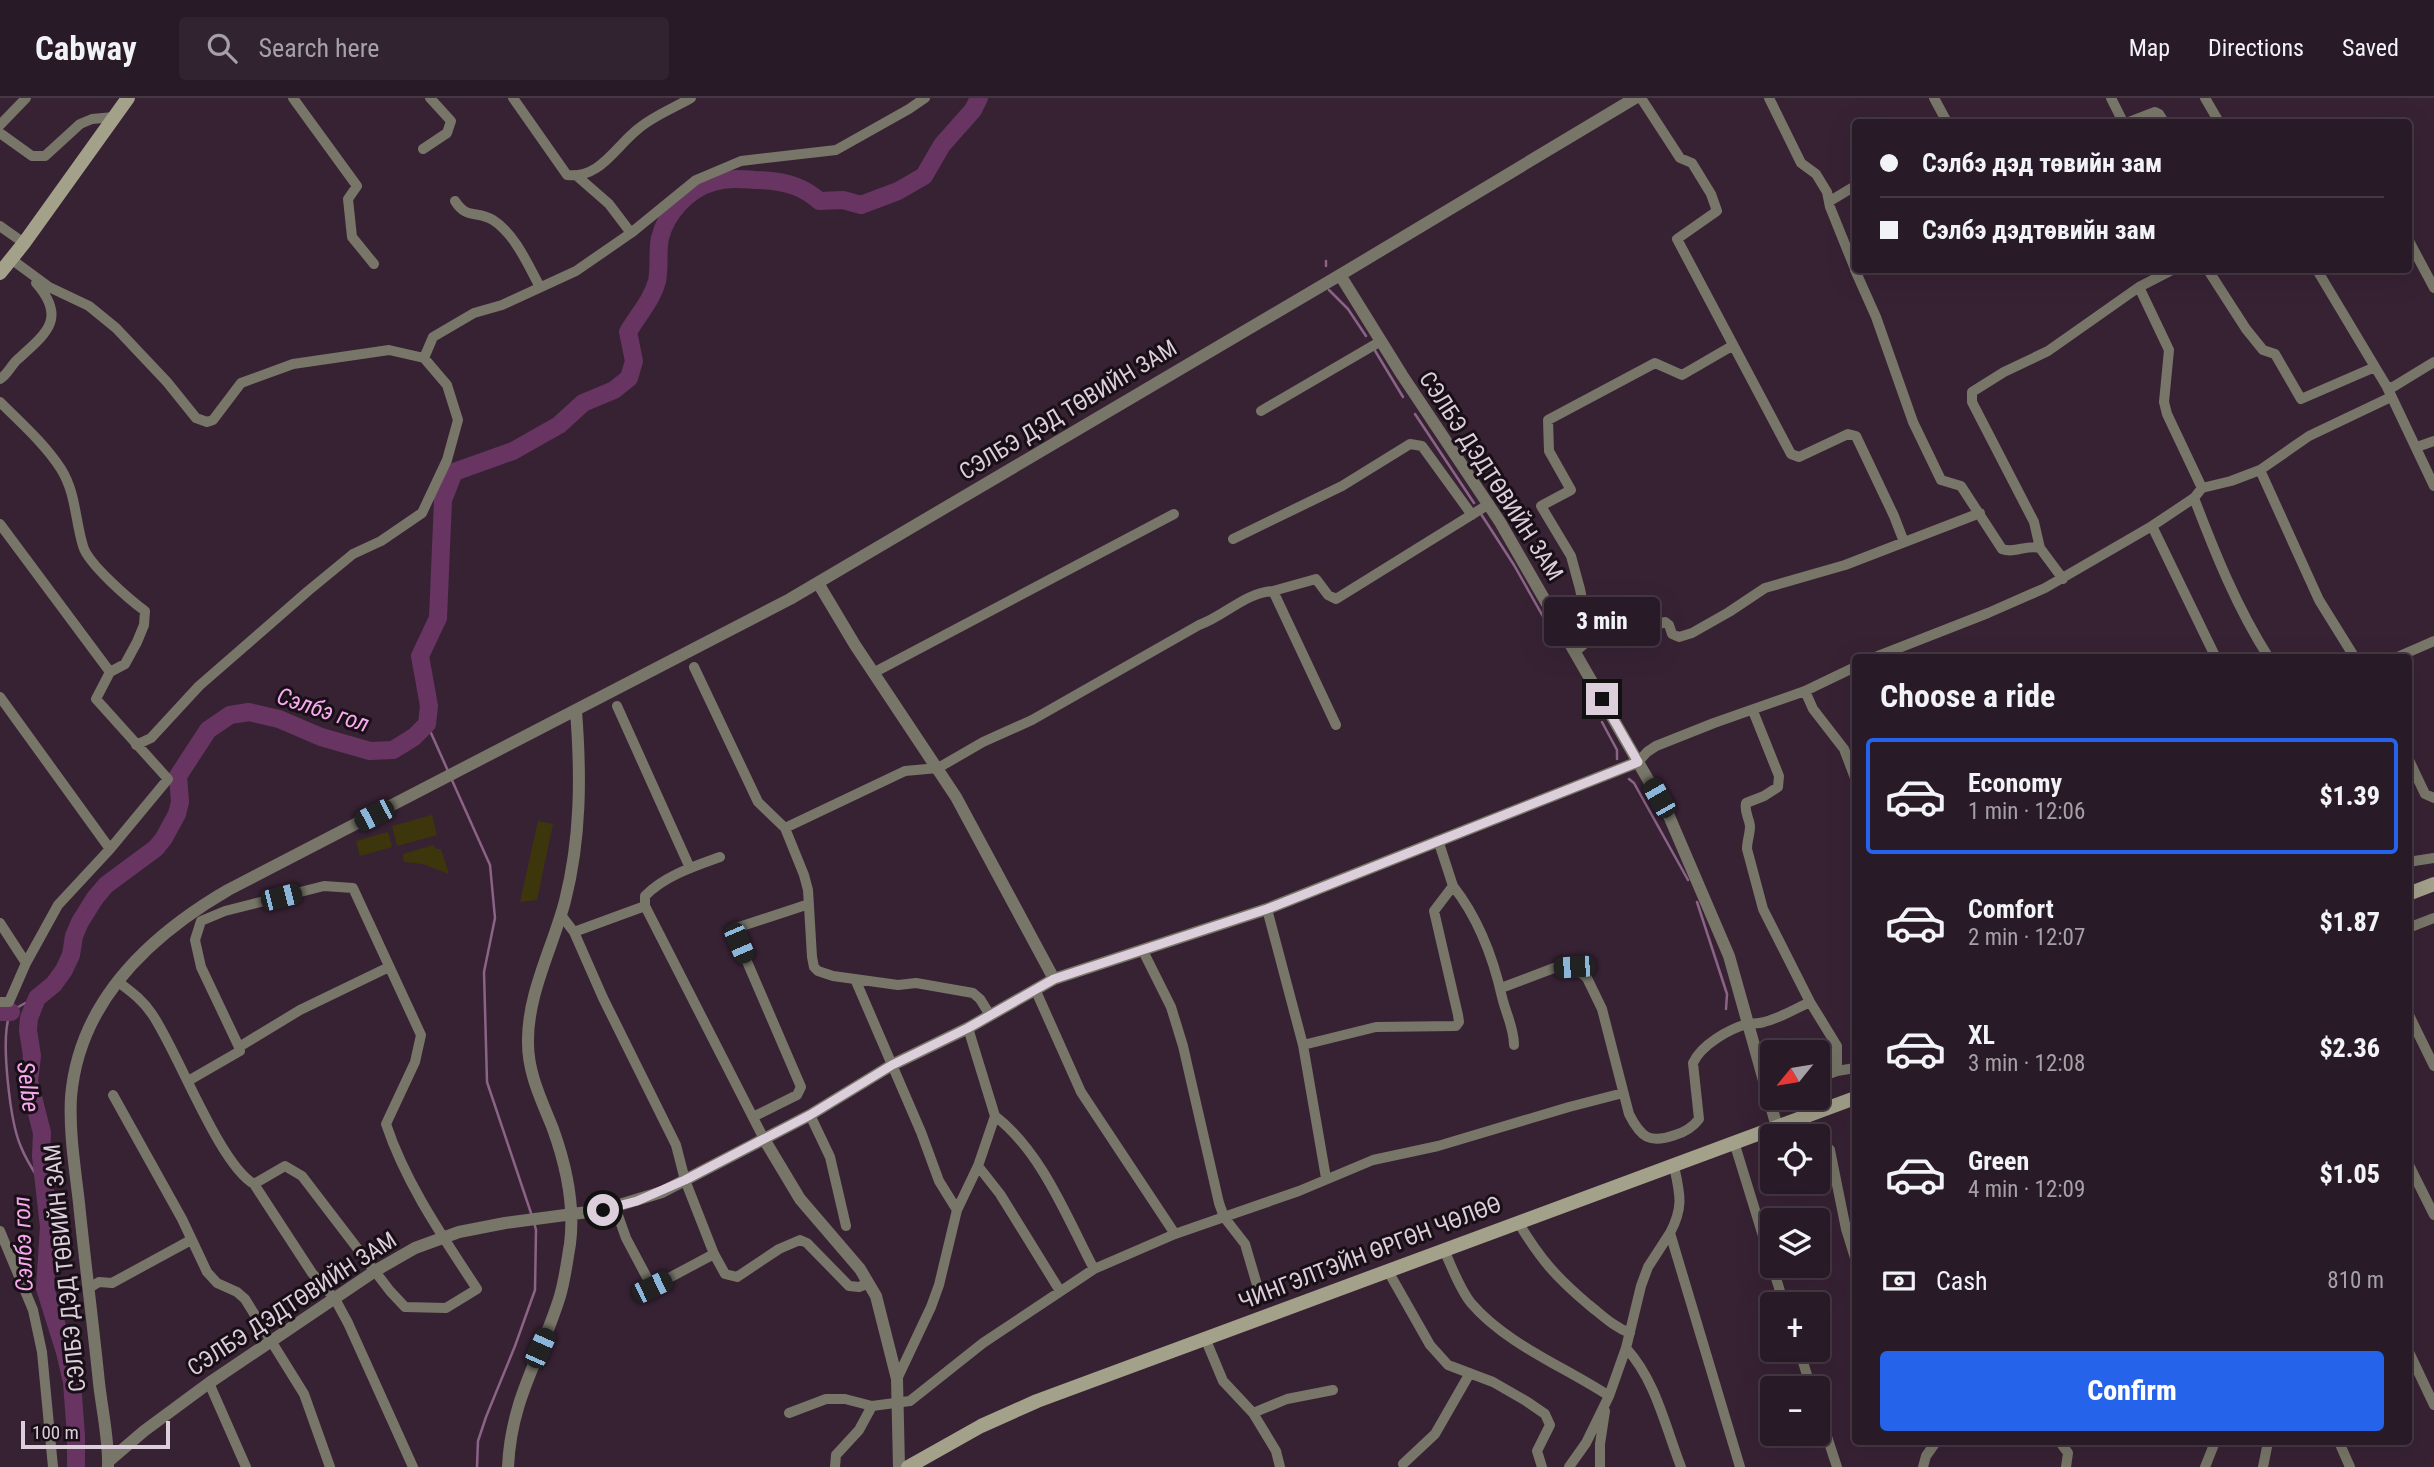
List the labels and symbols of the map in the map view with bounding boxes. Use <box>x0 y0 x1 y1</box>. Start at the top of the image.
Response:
street label: СЭЛБЭ ДЭД ТӨВИЙН ЗАМ <box>954 333 1182 486</box>
street label: СЭЛБЭ ДЭДТӨВИЙН ЗАМ <box>1413 366 1570 586</box>
callout: 3 min <box>1544 598 1660 646</box>
water label: Сэлбэ гол <box>273 682 373 738</box>
route end <box>1586 683 1618 715</box>
car <box>1640 775 1679 821</box>
car <box>351 796 398 834</box>
car <box>259 882 304 912</box>
car <box>722 920 757 966</box>
car <box>1553 955 1596 979</box>
north arrow <box>1760 1040 1830 1110</box>
water label: Selbe <box>11 1060 45 1114</box>
street label: СЭЛБЭ ДЭД ТӨВИЙН ЗАМ <box>38 1143 91 1393</box>
street label: ЧИНГЭЛТЭЙН ӨРГӨН ЧӨЛӨӨ <box>1235 1189 1505 1316</box>
route start <box>587 1194 619 1226</box>
water label: Сэлбэ гол <box>7 1196 39 1292</box>
street label: СЭЛБЭ ДЭДТӨВИЙН ЗАМ <box>182 1225 402 1382</box>
car <box>629 1268 676 1306</box>
car <box>522 1325 559 1371</box>
scale bar <box>21 1418 170 1450</box>

